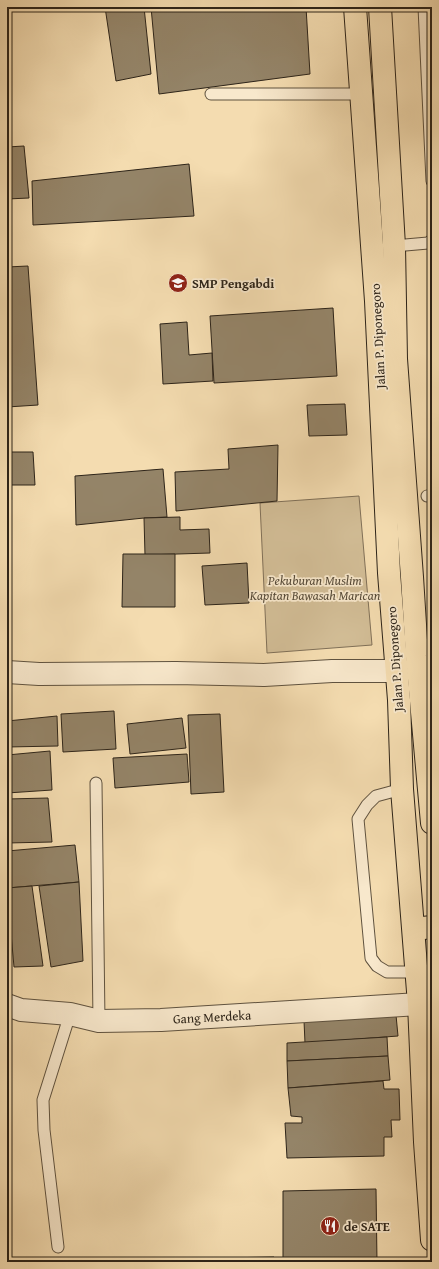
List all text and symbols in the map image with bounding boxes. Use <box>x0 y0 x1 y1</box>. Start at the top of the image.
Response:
school or university icon: SMP Pengabdi <box>167 272 189 294</box>
place label: SMP Pengabdi <box>192 274 274 293</box>
street label: Jalan P. Diponegoro <box>366 283 390 391</box>
park label: Pekuburan Muslim Kapitan Bawasah Marican <box>249 571 381 605</box>
street label: Jalan P. Diponegoro <box>382 605 408 714</box>
street label: Gang Merdeka <box>172 1005 252 1029</box>
restaurant icon: de SATE <box>319 1215 341 1237</box>
place label: de SATE <box>344 1217 390 1236</box>

